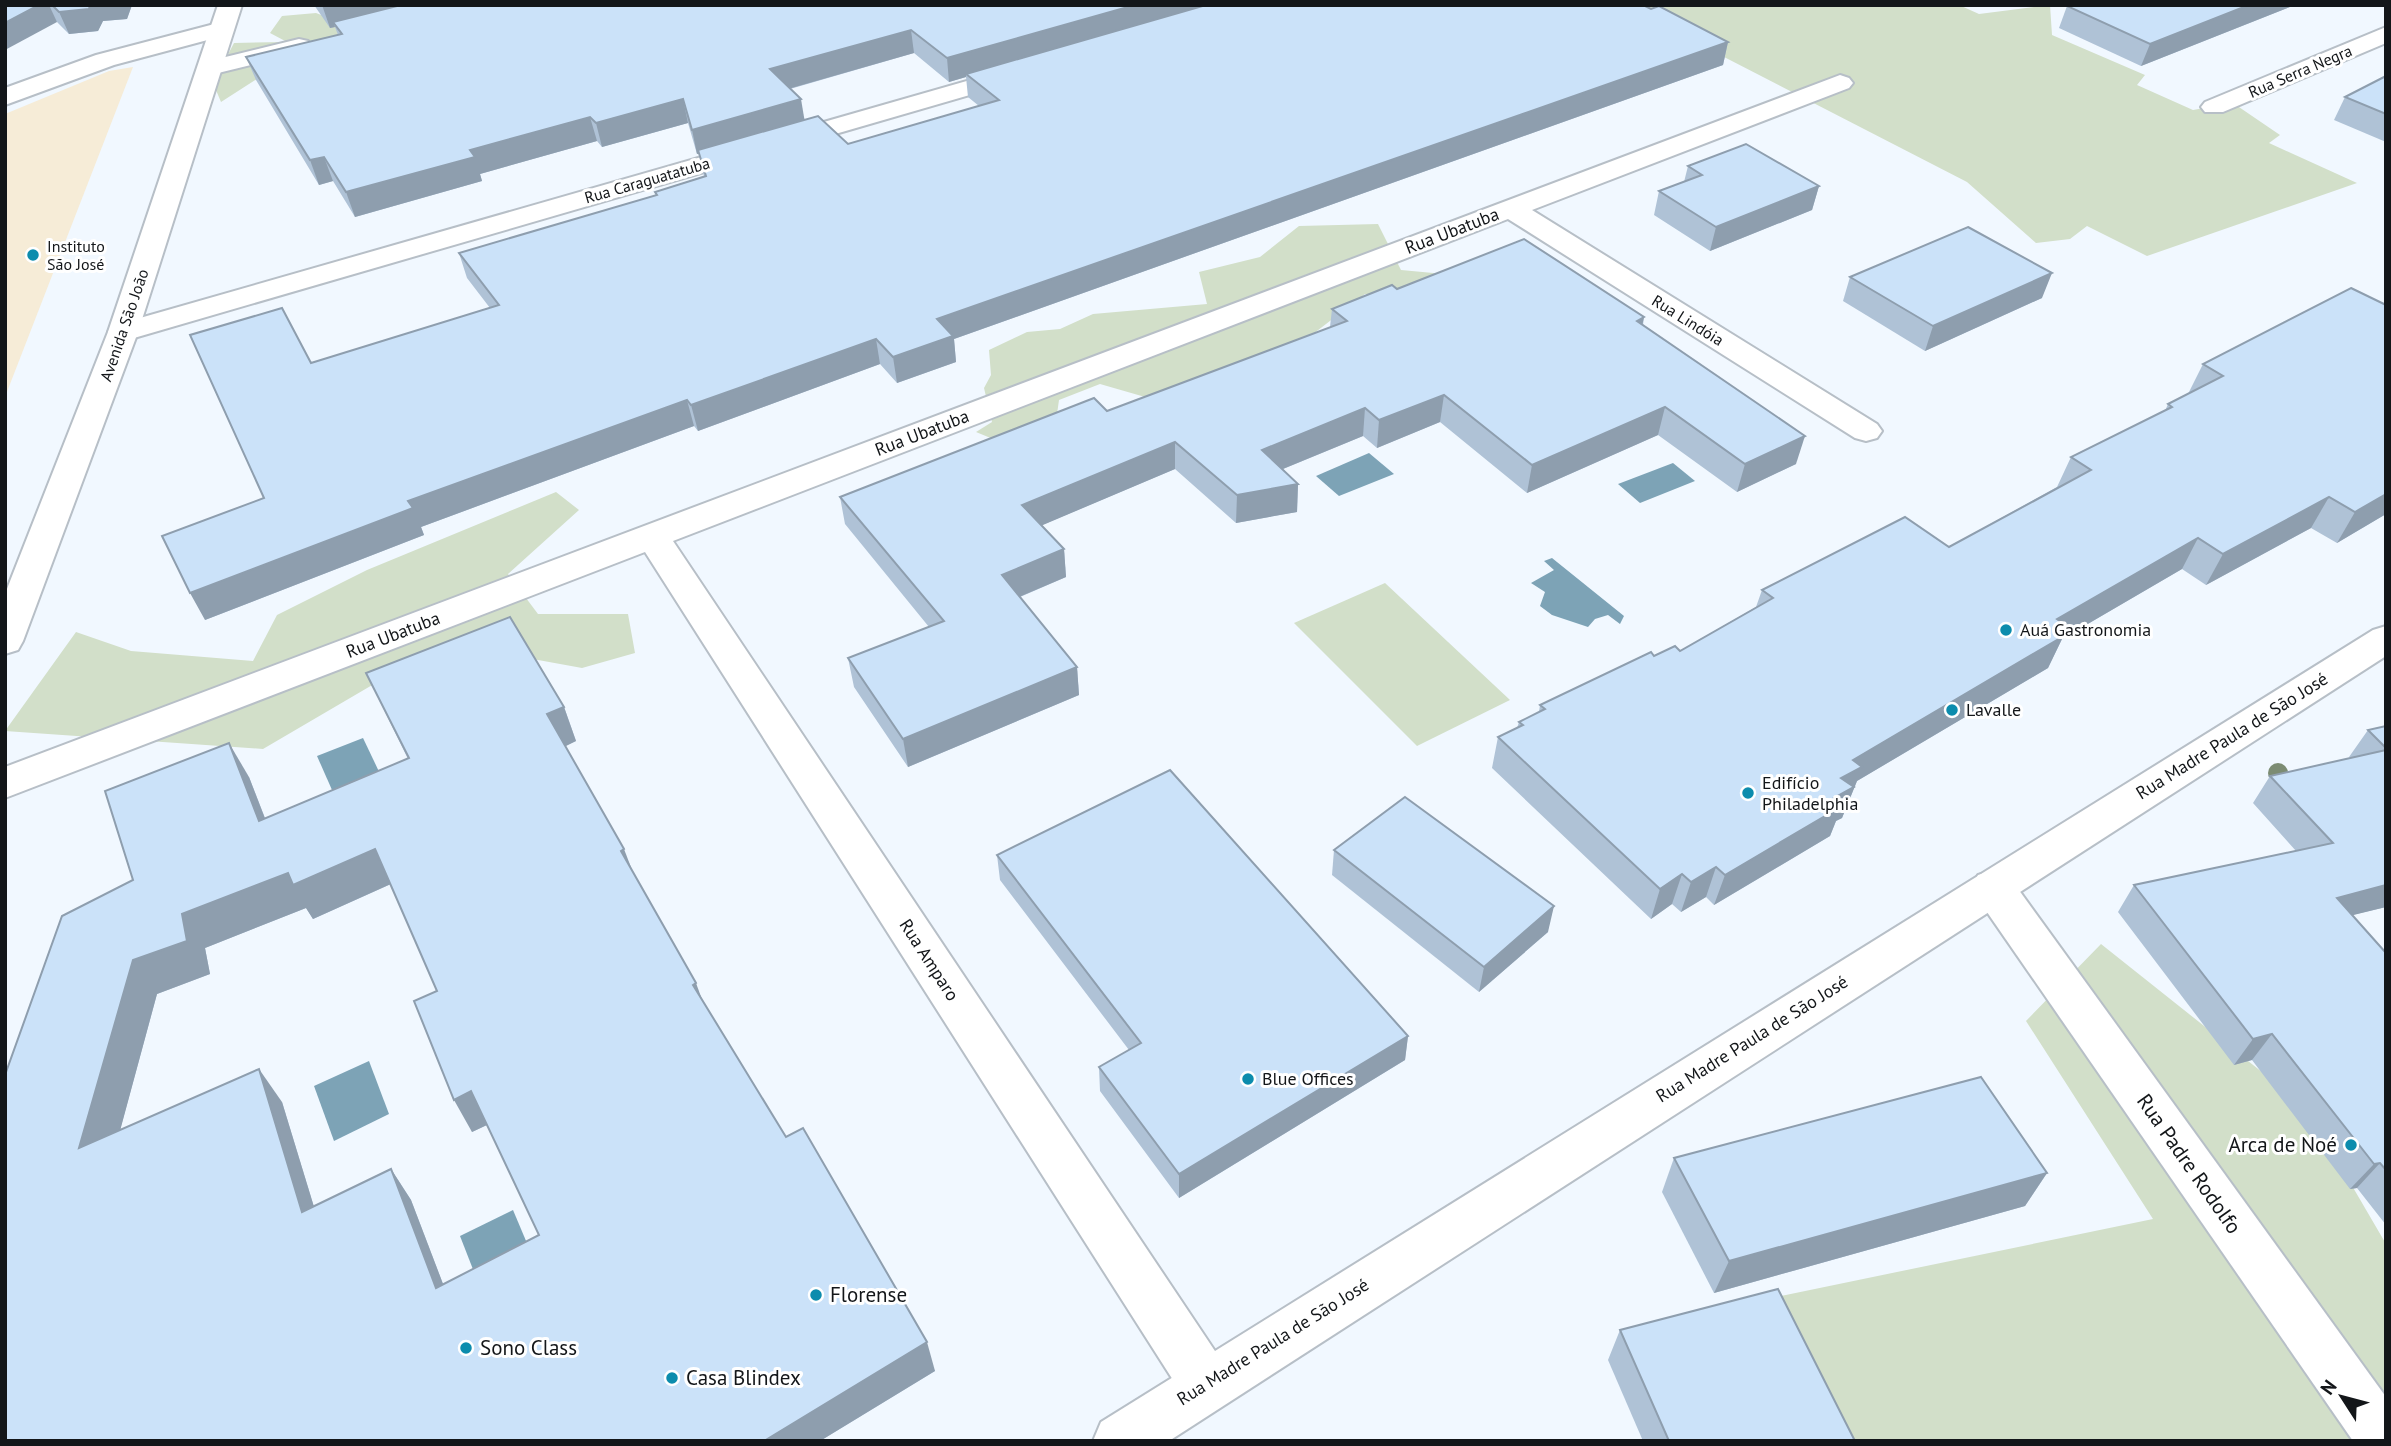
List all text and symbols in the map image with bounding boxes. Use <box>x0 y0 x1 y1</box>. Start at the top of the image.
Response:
street label: Rua Serra Negra <box>2245 40 2355 102</box>
street label: Rua Caraguatatuba <box>582 153 712 207</box>
street label: Rua Ubatuba <box>1402 202 1502 259</box>
place label: Instituto São José <box>47 236 105 274</box>
marker: Instituto São José <box>25 247 41 263</box>
street label: Avenida São João <box>95 266 153 384</box>
street label: Rua Lindóia <box>1648 290 1728 350</box>
street label: Rua Ubatuba <box>872 404 972 461</box>
street label: Rua Ubatuba <box>343 606 443 663</box>
place label: Auá Gastronomia <box>2020 618 2151 641</box>
marker: Auá Gastronomia <box>1998 622 2014 638</box>
street label: Rua Madre Paula de São José <box>2131 667 2332 804</box>
place label: Lavalle <box>1966 698 2021 721</box>
marker: Lavalle <box>1944 702 1960 718</box>
place label: Edifício Philadelphia <box>1762 771 1858 815</box>
marker: Edifício Philadelphia <box>1740 785 1756 801</box>
street label: Rua Amparo <box>894 914 964 1005</box>
street label: Rua Madre Paula de São José <box>1651 970 1852 1107</box>
place label: Blue Offices <box>1262 1067 1354 1090</box>
marker: Blue Offices <box>1240 1071 1256 1087</box>
street label: Rua Padre Rodolfo <box>2131 1088 2248 1239</box>
place label: Arca de Noé <box>2228 1131 2337 1158</box>
marker: Arca de Noé <box>2343 1137 2359 1153</box>
street label: Rua Madre Paula de São José <box>1172 1273 1373 1410</box>
place label: Florense <box>830 1281 907 1308</box>
marker: Florense <box>808 1287 824 1303</box>
place label: Sono Class <box>480 1334 577 1361</box>
marker: Sono Class <box>458 1340 474 1356</box>
north arrow <box>2307 1362 2377 1432</box>
place label: Casa Blindex <box>686 1364 801 1391</box>
marker: Casa Blindex <box>664 1370 680 1386</box>
text: N <box>2315 1375 2342 1399</box>

